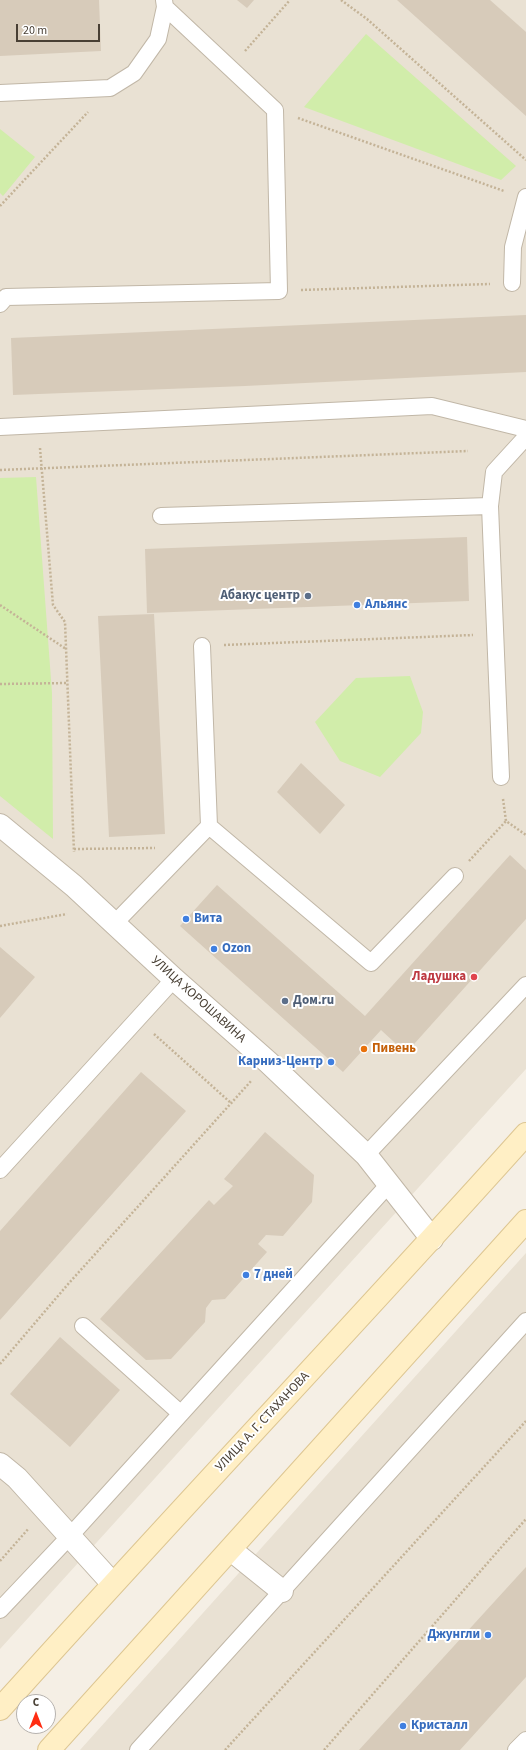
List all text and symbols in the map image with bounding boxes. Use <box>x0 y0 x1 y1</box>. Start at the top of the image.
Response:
scale bar <box>18 16 102 42</box>
text: 20 m <box>23 22 47 39</box>
place label: Абакус центр <box>220 588 300 604</box>
marker: Абакус центр <box>303 591 313 601</box>
place label: Альянс <box>365 597 407 613</box>
marker: Альянс <box>352 600 362 610</box>
place label: Вита <box>194 911 222 927</box>
marker: Вита <box>181 914 191 924</box>
place label: Ozon <box>222 941 251 957</box>
marker: Ozon <box>209 944 219 954</box>
street label: УЛИЦА ХОРОШАВИНА <box>147 953 249 1047</box>
place label: Ладушка <box>412 969 466 985</box>
marker: Ладушка <box>469 972 479 982</box>
place label: Дом.ru <box>293 993 334 1009</box>
marker: Дом.ru <box>280 996 290 1006</box>
place label: Пивень <box>372 1041 416 1057</box>
marker: Пивень <box>359 1044 369 1054</box>
place label: Карниз-Центр <box>238 1054 323 1070</box>
marker: Карниз-Центр <box>326 1057 336 1067</box>
place label: 7 дней <box>254 1267 293 1283</box>
marker: 7 дней <box>241 1270 251 1280</box>
street label: УЛИЦА А. Г. СТАХАНОВА <box>213 1369 313 1475</box>
place label: Джунгли <box>427 1627 480 1643</box>
marker: Джунгли <box>483 1630 493 1640</box>
north arrow <box>16 1694 56 1734</box>
text: С <box>33 1695 39 1710</box>
place label: Кристалл <box>411 1718 468 1734</box>
marker: Кристалл <box>398 1721 408 1731</box>

